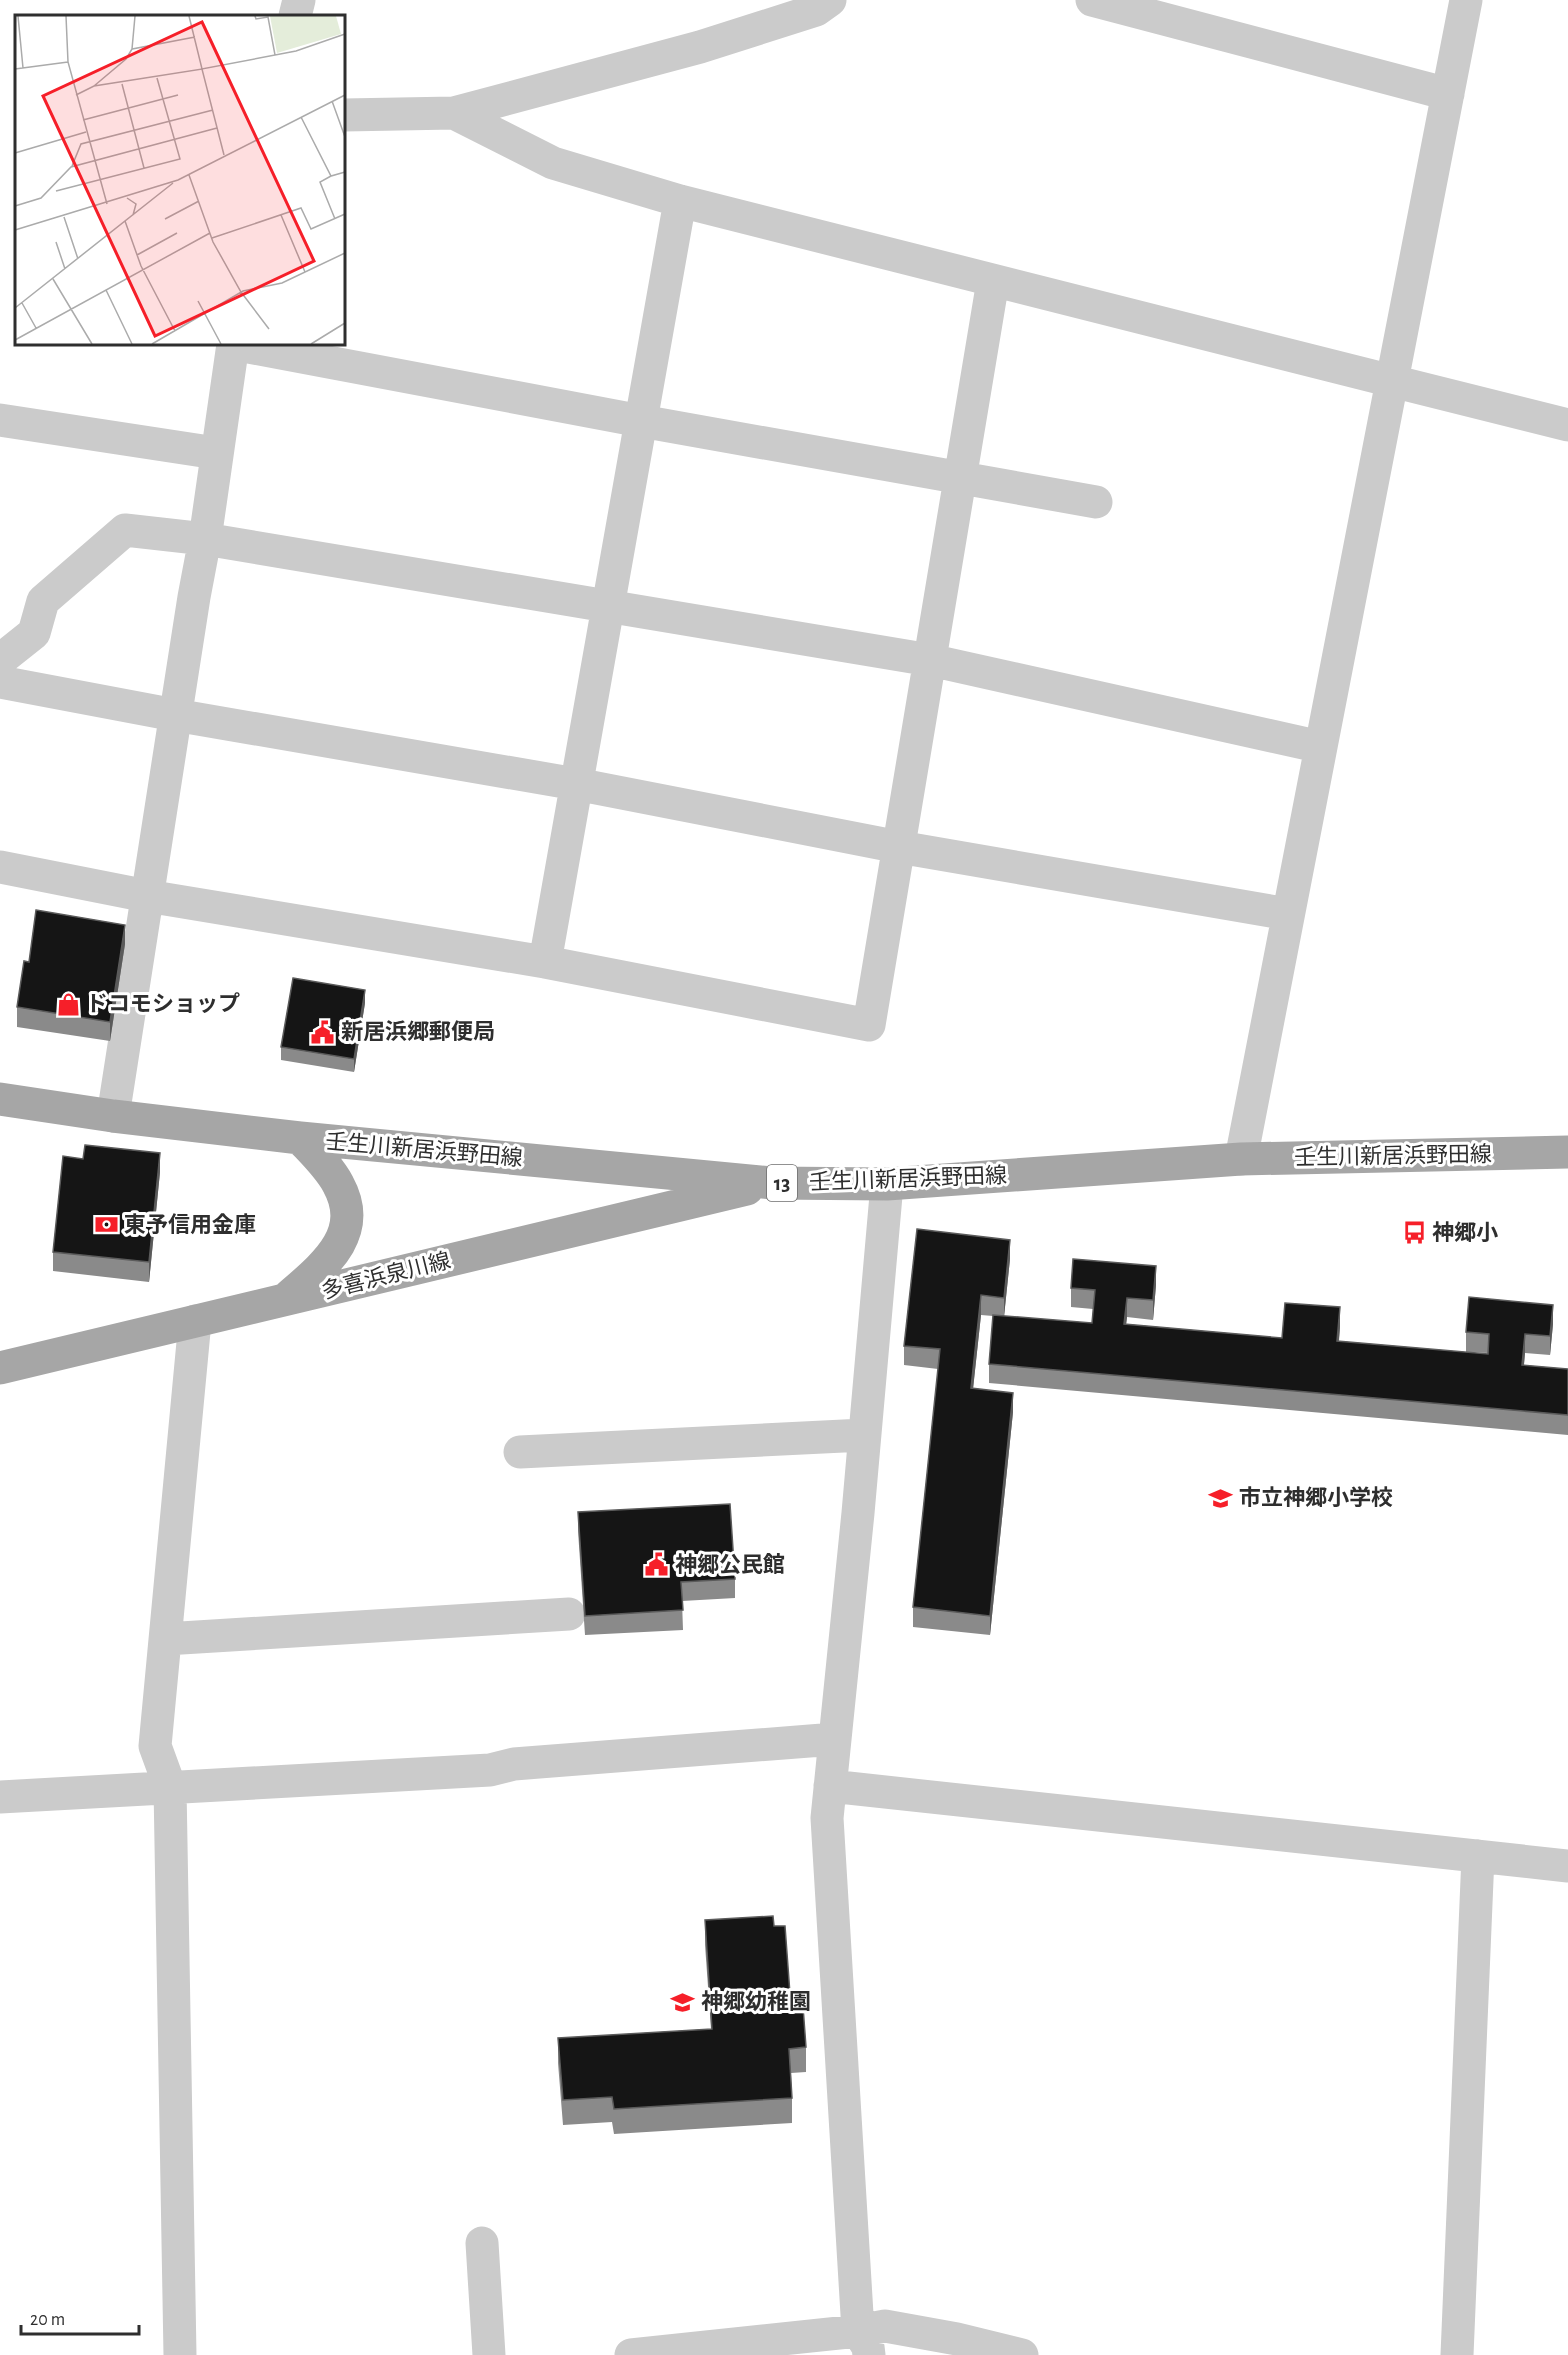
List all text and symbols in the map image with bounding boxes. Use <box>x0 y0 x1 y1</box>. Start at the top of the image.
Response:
inset map <box>15 15 345 345</box>
shop icon: ドコモショップ <box>55 991 81 1017</box>
place label: ドコモショップ <box>86 992 240 1015</box>
public building icon: 新居浜郷郵便局 <box>310 1019 336 1045</box>
place label: 新居浜郷郵便局 <box>341 1020 495 1043</box>
street label: 壬生川新居浜野田線 <box>324 1129 524 1170</box>
street label: 壬生川新居浜野田線 <box>1294 1142 1492 1169</box>
street label: 壬生川新居浜野田線 <box>809 1164 1007 1193</box>
road number: 13 <box>767 1165 797 1201</box>
bank icon: 東予信用金庫 <box>93 1212 119 1238</box>
place label: 東予信用金庫 <box>124 1213 256 1236</box>
bus stop icon: 神郷小 <box>1401 1220 1427 1246</box>
place label: 神郷小 <box>1432 1221 1498 1244</box>
street label: 多喜浜泉川線 <box>319 1248 453 1303</box>
school or university icon: 市立神郷小学校 <box>1208 1485 1234 1511</box>
place label: 市立神郷小学校 <box>1239 1486 1393 1509</box>
public building icon: 神郷公民館 <box>644 1552 670 1578</box>
place label: 神郷公民館 <box>675 1553 785 1576</box>
school or university icon: 神郷幼稚園 <box>670 1989 696 2015</box>
place label: 神郷幼稚園 <box>701 1990 811 2013</box>
scale bar <box>21 2298 140 2336</box>
text: 20 m <box>30 2311 65 2329</box>

